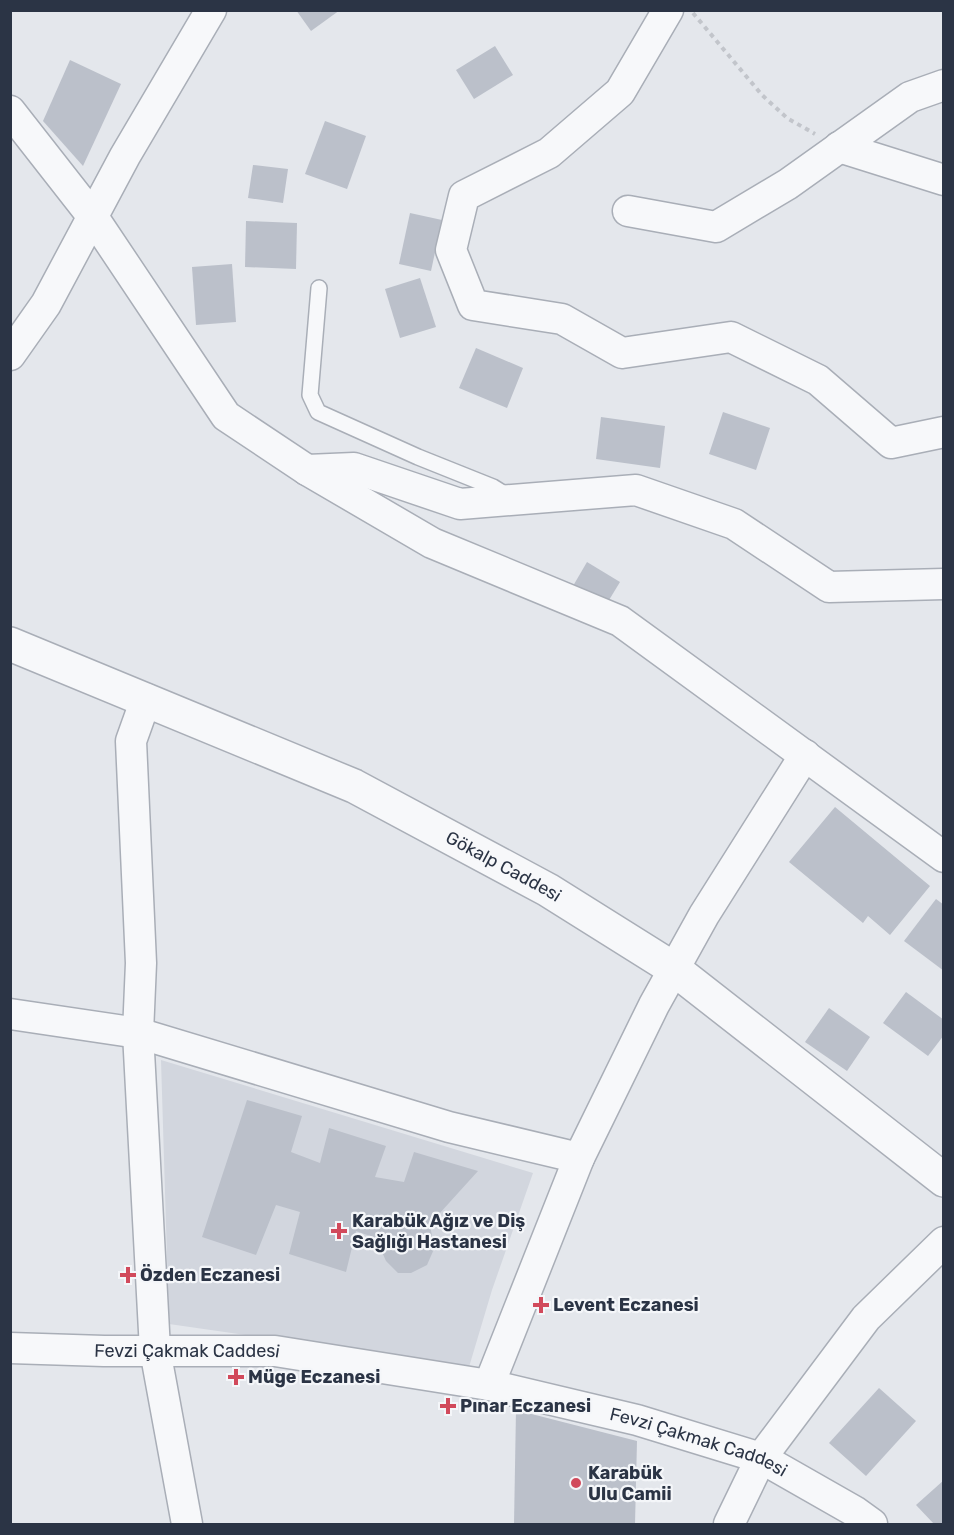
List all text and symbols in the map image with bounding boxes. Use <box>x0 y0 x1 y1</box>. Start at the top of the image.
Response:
street label: Gökalp Caddesi <box>442 826 566 907</box>
place label: Karabük Ağız ve Diş Sağlığı Hastanesi <box>352 1210 525 1253</box>
marker: Karabük Ağız ve Diş Sağlığı Hastanesi <box>330 1222 348 1240</box>
place label: Özden Eczanesi <box>140 1264 280 1286</box>
marker: Özden Eczanesi <box>121 1268 135 1282</box>
place label: Levent Eczanesi <box>553 1294 699 1316</box>
marker: Levent Eczanesi <box>534 1298 548 1312</box>
street label: Fevzi Çakmak Caddesi <box>94 1340 281 1363</box>
place label: Müge Eczanesi <box>248 1366 380 1388</box>
marker: Müge Eczanesi <box>229 1370 243 1384</box>
place label: Pınar Eczanesi <box>460 1395 591 1417</box>
marker: Pınar Eczanesi <box>441 1399 455 1413</box>
street label: Fevzi Çakmak Caddesi <box>608 1403 791 1482</box>
place label: Karabük Ulu Camii <box>588 1462 672 1505</box>
marker: Karabük Ulu Camii <box>569 1476 583 1490</box>

